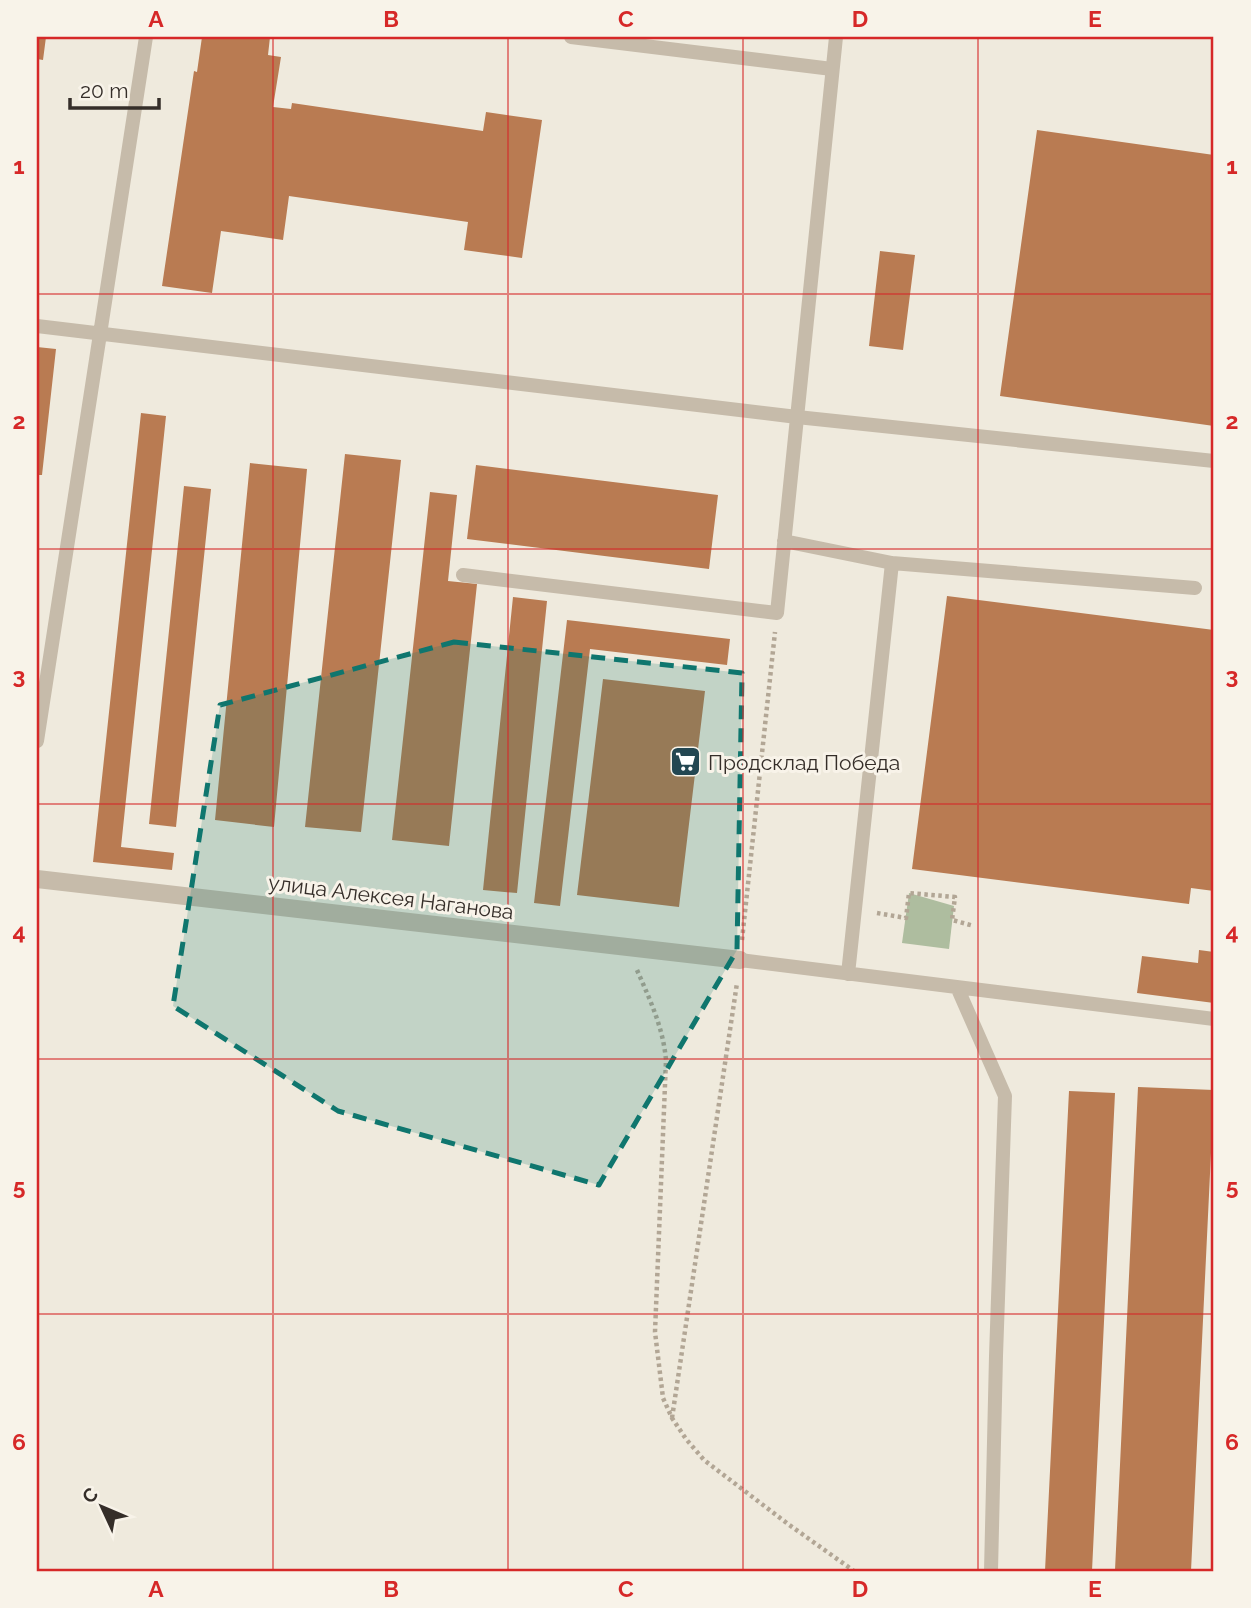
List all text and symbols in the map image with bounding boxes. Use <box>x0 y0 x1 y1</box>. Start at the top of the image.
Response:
text: A <box>148 5 164 32</box>
text: B <box>383 5 399 32</box>
text: C <box>618 5 634 32</box>
text: D <box>852 5 868 32</box>
text: E <box>1088 5 1102 32</box>
scale bar <box>70 66 159 110</box>
text: 20 m <box>80 78 128 103</box>
text: 1 <box>13 152 25 179</box>
text: 1 <box>1226 152 1238 179</box>
text: 2 <box>13 407 25 434</box>
text: 2 <box>1226 407 1238 434</box>
text: 3 <box>13 662 25 689</box>
text: 3 <box>1226 662 1238 689</box>
supermarket icon: Продсклад Победа <box>668 745 702 779</box>
place label: Продсклад Победа <box>708 750 900 775</box>
street label: улица Алексея Наганова <box>267 870 515 924</box>
text: 4 <box>12 918 26 945</box>
text: 4 <box>1225 918 1239 945</box>
text: 5 <box>13 1173 26 1200</box>
text: 5 <box>1226 1173 1239 1200</box>
text: 6 <box>12 1428 26 1455</box>
text: 6 <box>1225 1428 1239 1455</box>
north arrow <box>66 1472 136 1542</box>
text: С <box>77 1483 102 1508</box>
text: A <box>148 1575 164 1602</box>
text: B <box>383 1575 399 1602</box>
text: C <box>618 1575 634 1602</box>
text: D <box>852 1575 868 1602</box>
text: E <box>1088 1575 1102 1602</box>

